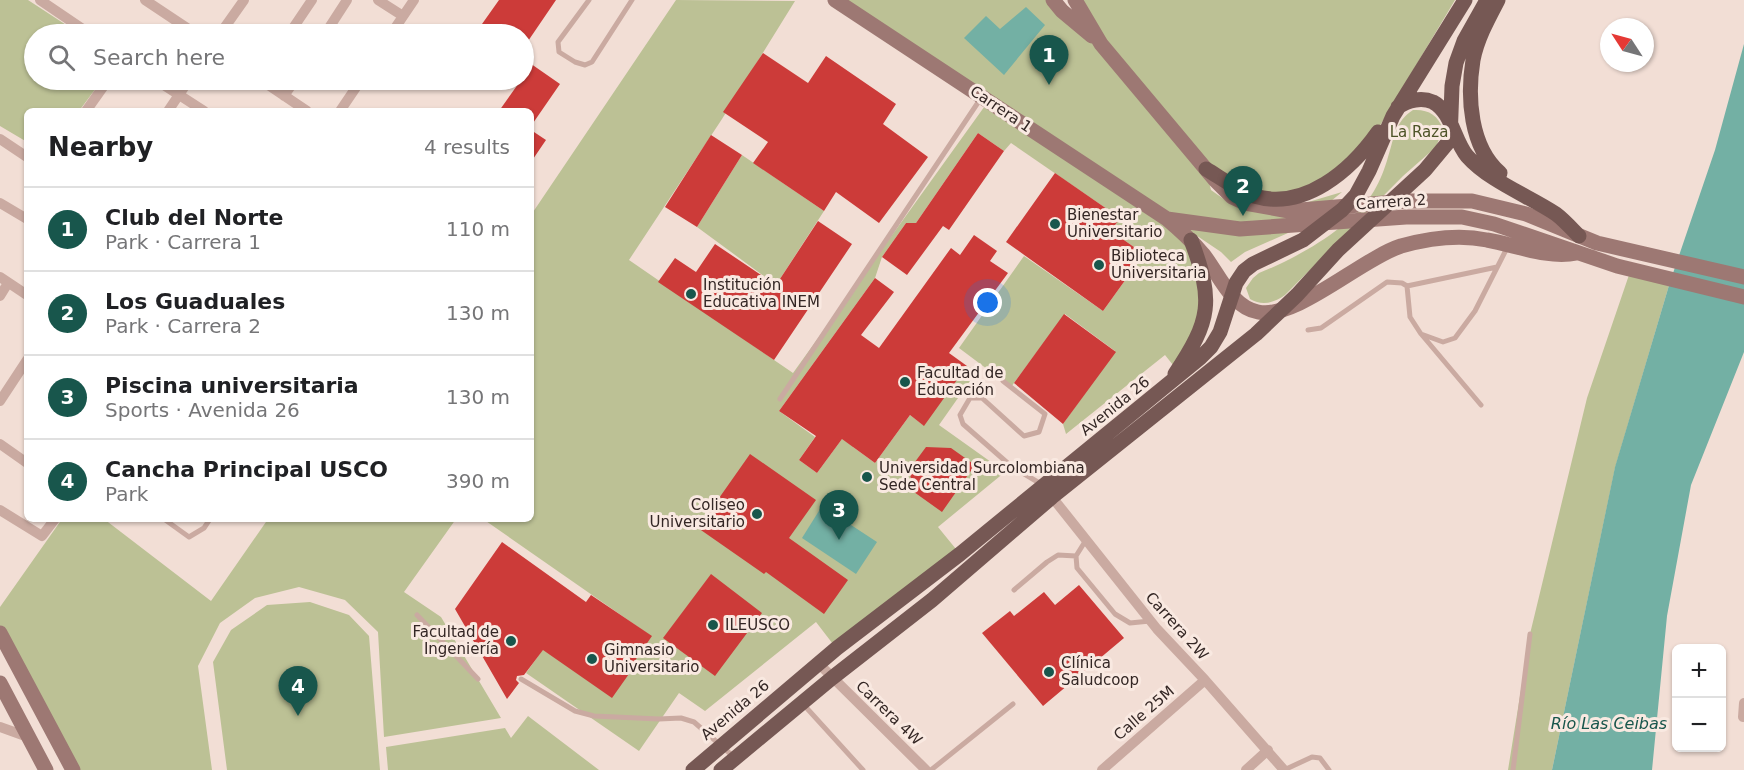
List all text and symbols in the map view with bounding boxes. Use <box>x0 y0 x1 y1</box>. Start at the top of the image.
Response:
north arrow <box>1600 18 1654 72</box>
search box <box>24 24 534 90</box>
pin: 1 <box>1030 36 1068 85</box>
icon: search <box>45 41 78 74</box>
text: Search here <box>93 45 225 70</box>
street label: Carrera 1 <box>967 82 1035 136</box>
park label: La Raza <box>1390 123 1448 141</box>
text: Nearby <box>48 132 153 162</box>
text: 4 results <box>424 135 510 159</box>
pin: 2 <box>1224 166 1262 216</box>
street label: Carrera 2 <box>1355 191 1427 213</box>
text: Club del Norte <box>105 205 283 230</box>
place label: Bienestar Universitario <box>1067 206 1163 241</box>
text: 1 <box>61 217 74 241</box>
text: 110 m <box>446 217 510 241</box>
marker: Bienestar Universitario <box>1048 217 1062 231</box>
text: Park · Carrera 1 <box>105 230 261 254</box>
place label: Biblioteca Universitaria <box>1111 247 1207 282</box>
marker: Biblioteca Universitaria <box>1092 258 1106 272</box>
place label: Institución Educativa INEM <box>703 276 820 311</box>
marker: Institución Educativa INEM <box>684 287 698 301</box>
your location <box>973 288 1002 317</box>
text: Los Guaduales <box>105 289 285 314</box>
text: 2 <box>61 301 74 325</box>
text: 130 m <box>446 301 510 325</box>
text: Park · Carrera 2 <box>105 314 261 338</box>
place label: Facultad de Educación <box>917 364 1003 399</box>
text: Piscina universitaria <box>105 373 359 398</box>
street label: Avenida 26 <box>1077 373 1153 439</box>
marker: Facultad de Educación <box>898 375 912 389</box>
text: 3 <box>61 385 74 409</box>
text: 130 m <box>446 385 510 409</box>
text: Sports · Avenida 26 <box>105 398 300 422</box>
text: Cancha Principal USCO <box>105 457 388 482</box>
place label: Universidad Surcolombiana Sede Central <box>879 459 1085 494</box>
text: 4 <box>61 469 74 493</box>
text: 390 m <box>446 469 510 493</box>
marker: Universidad Surcolombiana Sede Central <box>860 470 874 484</box>
text: Park <box>105 482 148 506</box>
pin: 3 <box>820 490 858 540</box>
place label: Coliseo Universitario <box>650 496 745 531</box>
marker: Coliseo Universitario <box>750 507 764 521</box>
street label: Carrera 2W <box>1142 588 1212 664</box>
place label: ILEUSCO <box>725 616 790 634</box>
marker: ILEUSCO <box>706 618 720 632</box>
place label: Facultad de Ingeniería <box>413 623 499 658</box>
marker: Facultad de Ingeniería <box>504 634 518 648</box>
place label: Gimnasio Universitario <box>604 641 700 676</box>
map controls <box>1672 644 1726 752</box>
button: + <box>1672 644 1726 698</box>
marker: Gimnasio Universitario <box>585 652 599 666</box>
place label: Clínica Saludcoop <box>1061 654 1139 689</box>
marker: Clínica Saludcoop <box>1042 665 1056 679</box>
pin: 4 <box>278 666 318 716</box>
street label: Avenida 26 <box>697 676 773 744</box>
street label: Carrera 4W <box>852 677 926 749</box>
street label: Calle 25M <box>1110 682 1178 744</box>
button: − <box>1672 698 1726 752</box>
water label: Río Las Ceibas <box>1551 714 1667 733</box>

